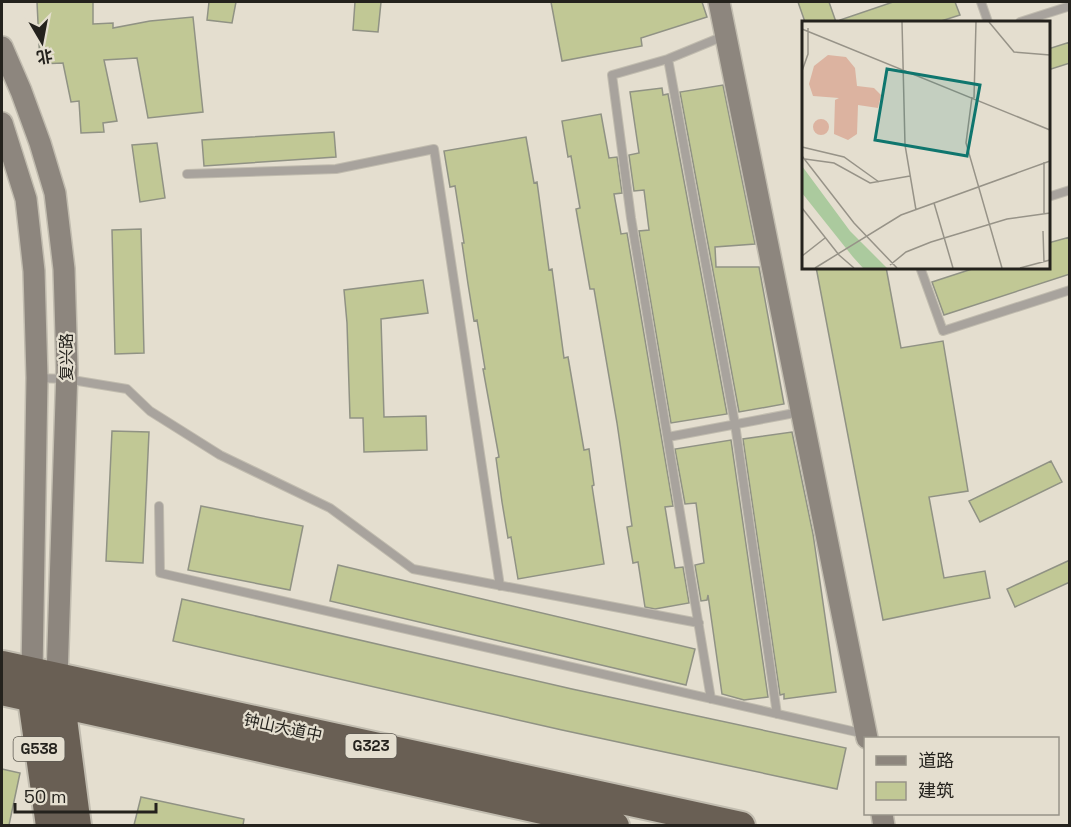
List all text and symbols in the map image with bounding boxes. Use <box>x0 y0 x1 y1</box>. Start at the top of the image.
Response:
north arrow <box>12 12 72 72</box>
inset map <box>802 21 1050 268</box>
text: 北 <box>35 45 54 68</box>
street label: 复兴路 <box>56 333 77 381</box>
street label: 钟山大道中 <box>242 709 324 746</box>
road number: G323 <box>346 734 397 758</box>
road number: G538 <box>14 737 64 761</box>
legend <box>864 737 1059 815</box>
text: 道路 <box>918 749 954 772</box>
scale bar <box>15 776 156 814</box>
text: 建筑 <box>918 779 954 802</box>
text: 50 m <box>24 785 66 808</box>

